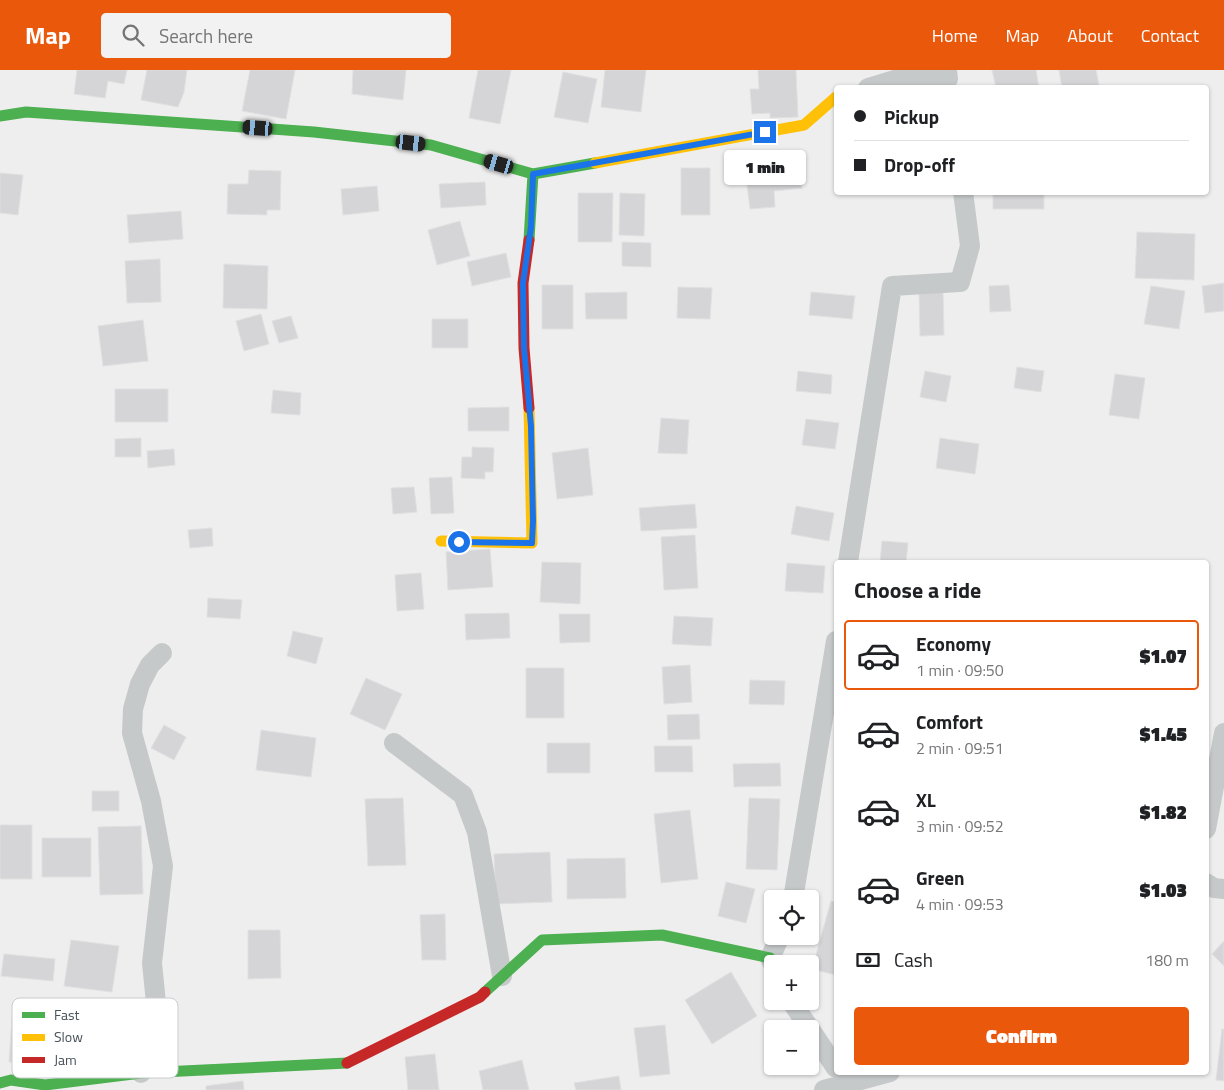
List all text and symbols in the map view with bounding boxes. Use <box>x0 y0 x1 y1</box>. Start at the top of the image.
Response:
search box <box>101 13 451 58</box>
text: Map <box>25 17 71 53</box>
icon: search <box>119 21 147 49</box>
text: Search here <box>159 21 253 50</box>
text: Home <box>932 22 978 49</box>
text: Map <box>1006 22 1039 49</box>
text: About <box>1067 22 1113 49</box>
text: Contact <box>1141 22 1199 49</box>
text: Pickup <box>884 102 939 131</box>
car <box>242 119 273 137</box>
route end <box>754 121 776 143</box>
car <box>395 134 426 152</box>
callout: 1 min <box>724 150 806 184</box>
text: Drop-off <box>884 150 955 179</box>
car <box>482 153 515 175</box>
text: 1 min <box>745 155 785 179</box>
route start <box>448 531 470 553</box>
text: Choose a ride <box>854 573 981 607</box>
text: Economy <box>916 629 991 658</box>
icon: car <box>856 633 901 678</box>
text: $1.07 <box>1140 641 1187 670</box>
text: 1 min · 09:50 <box>916 658 1004 682</box>
text: Comfort <box>916 707 983 736</box>
icon: car <box>856 711 901 756</box>
text: $1.45 <box>1140 719 1187 748</box>
text: 2 min · 09:51 <box>916 736 1004 760</box>
text: XL <box>916 785 936 814</box>
icon: car <box>856 789 901 834</box>
text: $1.82 <box>1140 797 1187 826</box>
text: 3 min · 09:52 <box>916 814 1004 838</box>
text: Green <box>916 863 965 892</box>
icon: car <box>856 867 901 912</box>
text: $1.03 <box>1140 875 1187 904</box>
map controls <box>764 890 819 1075</box>
button: locate <box>764 890 819 945</box>
text: 4 min · 09:53 <box>916 892 1004 916</box>
text: Cash <box>894 945 933 974</box>
icon: cash <box>854 946 882 974</box>
text: 180 m <box>1145 948 1189 972</box>
button: + <box>764 955 819 1010</box>
legend <box>12 998 178 1078</box>
text: Fast <box>54 1004 79 1025</box>
button: Confirm <box>854 1007 1189 1065</box>
button: − <box>764 1020 819 1075</box>
text: Slow <box>54 1026 83 1047</box>
text: Jam <box>54 1049 77 1070</box>

